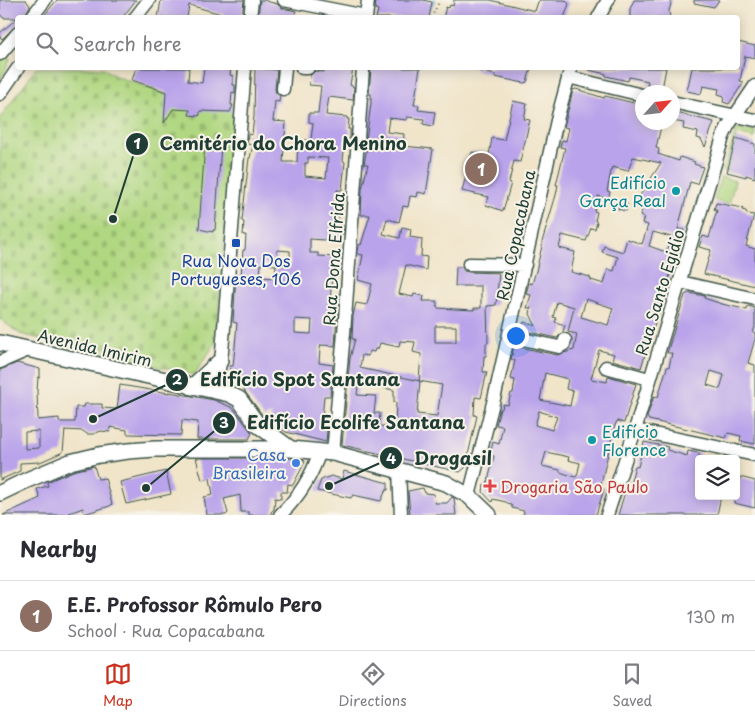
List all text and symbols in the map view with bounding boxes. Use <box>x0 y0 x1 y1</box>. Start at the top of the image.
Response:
search box <box>15 15 740 70</box>
icon: search <box>33 29 61 57</box>
text: Search here <box>73 29 182 57</box>
north arrow <box>635 85 680 130</box>
callout: Cemitério do Chora Menino <box>125 127 417 160</box>
text: Cemitério do Chora Menino <box>159 129 407 156</box>
text: 1 <box>133 131 141 154</box>
pin: 1 <box>465 150 497 188</box>
street label: Rua Copacabana <box>489 167 541 303</box>
place label: Edifício Garça Real <box>579 170 666 212</box>
marker: Edifício Garça Real <box>670 185 682 197</box>
street label: Rua Dona Elfrida <box>316 192 350 326</box>
street label: Rua Santo Egidio <box>628 226 690 358</box>
marker: Rua Nova Dos Portugueses, 106 <box>230 237 242 249</box>
place label: Rua Nova Dos Portugueses, 106 <box>171 248 301 290</box>
street label: Avenida Imirim <box>36 322 154 372</box>
your location <box>503 323 529 349</box>
callout: Edifício Spot Santana <box>165 363 411 396</box>
text: Edifício Spot Santana <box>200 365 401 392</box>
text: 2 <box>172 367 183 390</box>
callout: Edifício Ecolife Santana <box>212 407 475 440</box>
text: Edifício Ecolife Santana <box>247 408 465 435</box>
text: 3 <box>219 410 229 433</box>
place label: Edifício Florence <box>602 419 667 461</box>
marker: Edifício Florence <box>586 434 598 446</box>
place label: Casa Brasileira <box>212 442 286 484</box>
callout: Drogasil <box>379 442 502 475</box>
text: Drogasil <box>414 444 492 471</box>
text: 4 <box>386 446 396 469</box>
map controls <box>695 455 740 500</box>
button: layers <box>695 455 740 500</box>
marker: Casa Brasileira <box>290 457 302 469</box>
place label: Drogaria São Paulo <box>500 474 649 498</box>
marker: Drogaria São Paulo <box>484 480 496 492</box>
text: Nearby <box>20 532 97 564</box>
text: E.E. Profossor Rômulo Pero <box>67 590 322 618</box>
text: 1 <box>32 604 40 628</box>
text: 130 m <box>687 604 735 628</box>
text: School · Rua Copacabana <box>67 618 265 642</box>
tab: Map <box>103 660 133 711</box>
tab: Directions <box>339 660 407 711</box>
tab: Saved <box>612 660 652 711</box>

